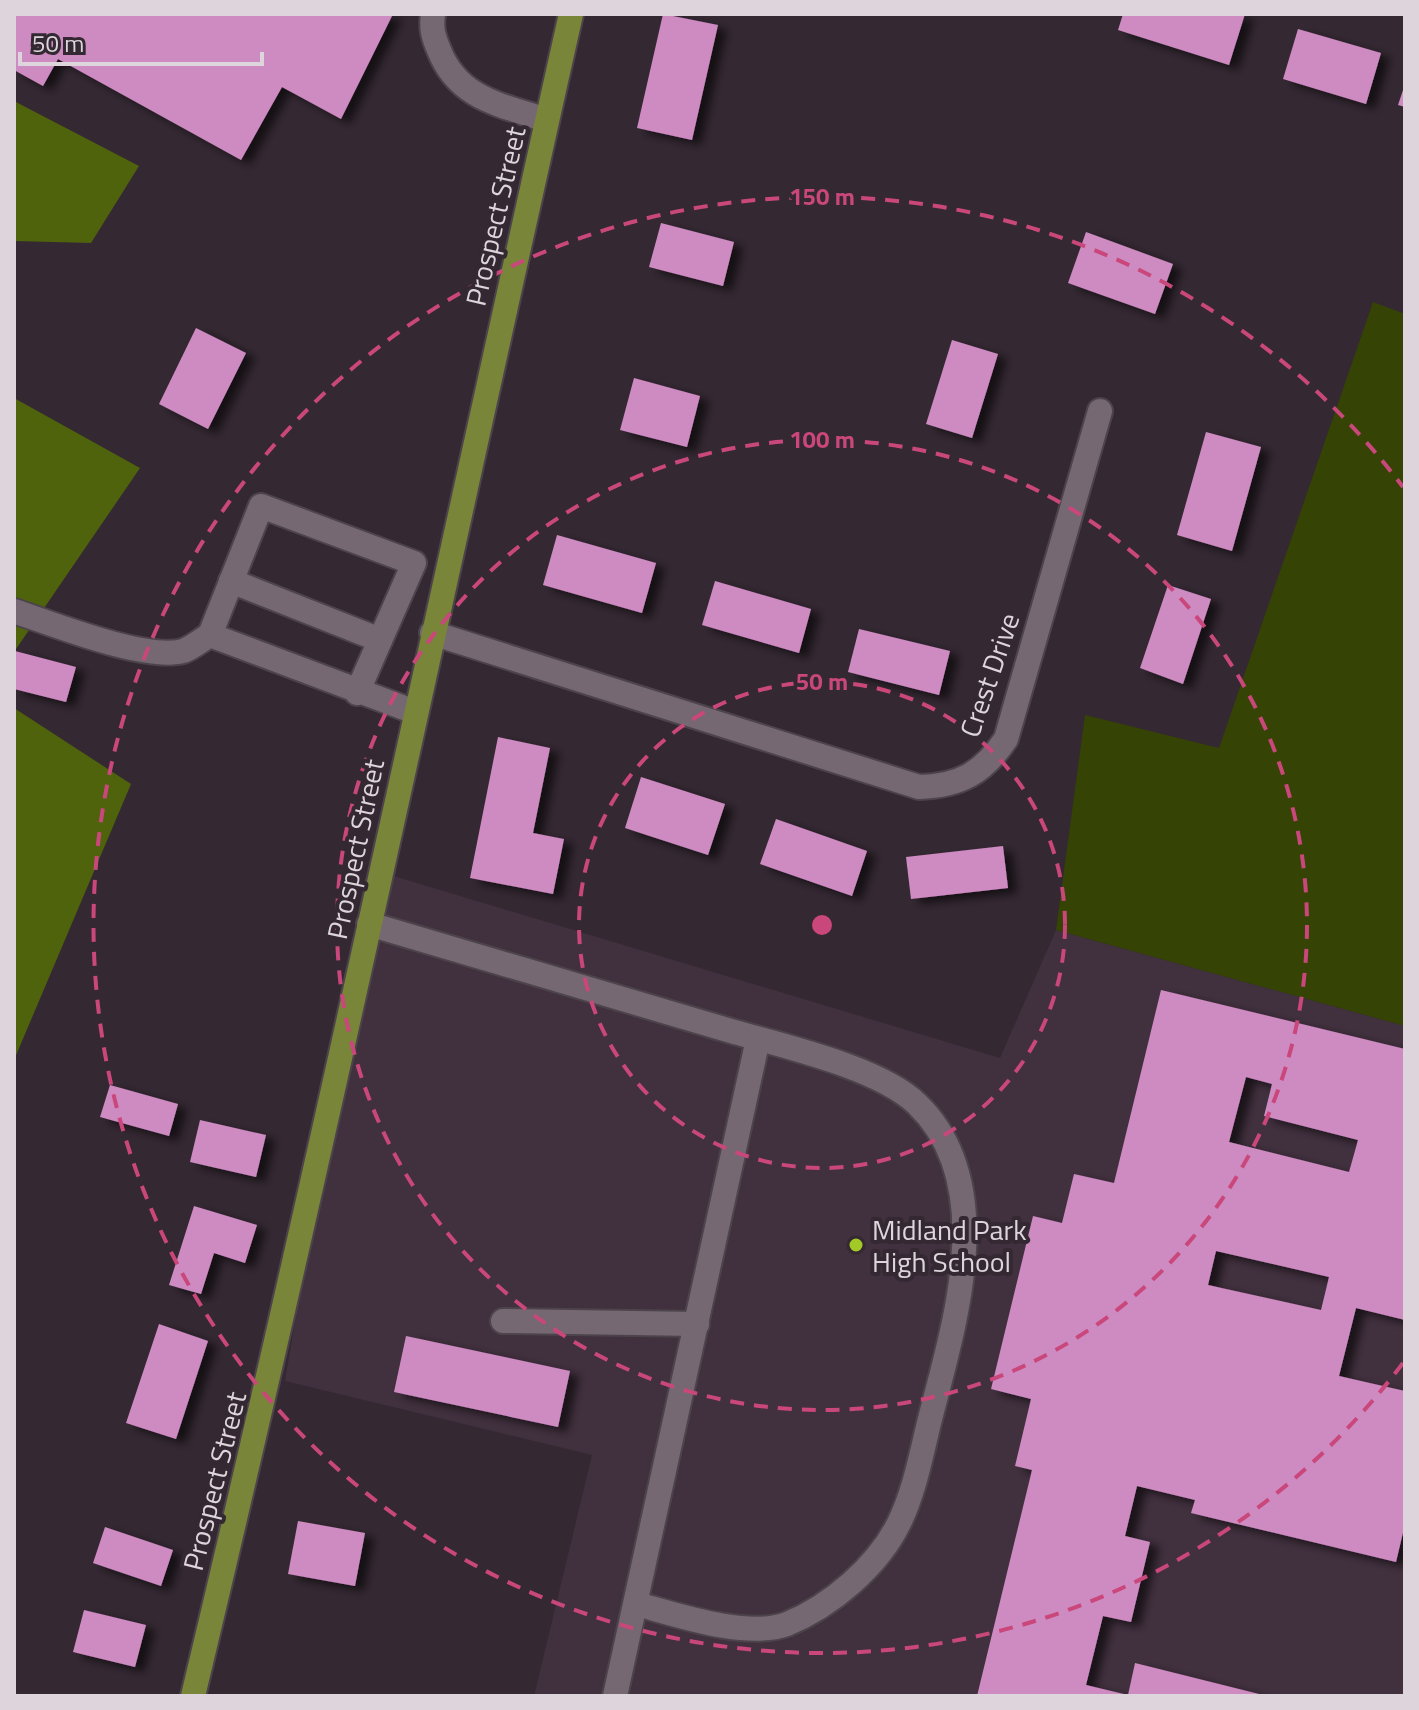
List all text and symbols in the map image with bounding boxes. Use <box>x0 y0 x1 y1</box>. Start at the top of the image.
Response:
scale bar <box>20 16 262 66</box>
text: 50 m <box>32 25 84 61</box>
street label: Prospect Street <box>453 122 537 310</box>
text: 150 m <box>789 178 855 214</box>
text: 100 m <box>789 421 855 457</box>
street label: Crest Drive <box>948 607 1030 743</box>
text: 50 m <box>796 663 848 699</box>
street label: Prospect Street <box>315 755 395 943</box>
centre of rings <box>808 911 836 939</box>
place label: Midland Park High School <box>872 1208 1027 1283</box>
marker: Midland Park High School <box>847 1236 865 1254</box>
street label: Prospect Street <box>171 1387 257 1575</box>

